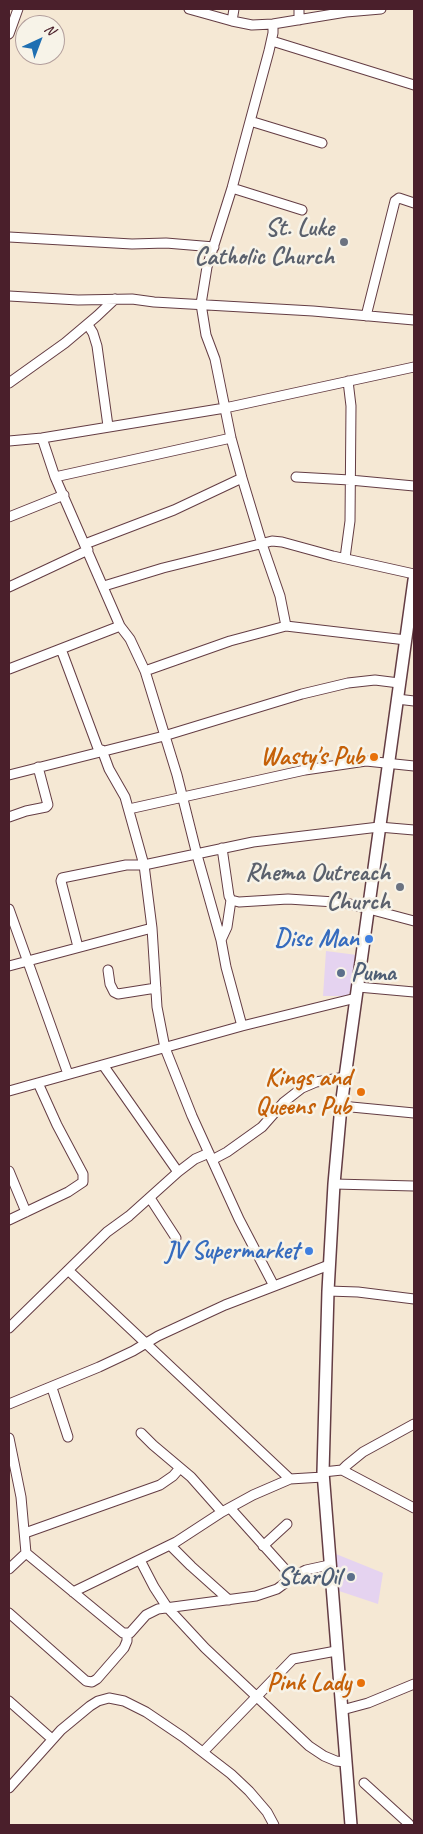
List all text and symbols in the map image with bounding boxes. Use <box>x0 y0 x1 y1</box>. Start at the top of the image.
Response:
north arrow <box>15 15 65 65</box>
text: N <box>41 20 59 39</box>
place label: St. Luke Catholic Church <box>194 213 334 272</box>
marker: St. Luke Catholic Church <box>338 236 350 248</box>
place label: Wasty's Pub <box>261 742 364 772</box>
marker: Wasty's Pub <box>368 751 380 763</box>
place label: Rhema Outreach Church <box>245 858 390 917</box>
marker: Rhema Outreach Church <box>394 881 406 893</box>
place label: Disc Man <box>274 924 359 954</box>
marker: Disc Man <box>363 933 375 945</box>
place label: Puma <box>351 958 396 988</box>
marker: Puma <box>335 967 347 979</box>
place label: Kings and Queens Pub <box>255 1063 351 1122</box>
marker: Kings and Queens Pub <box>355 1086 367 1098</box>
place label: JV Supermarket <box>165 1236 299 1266</box>
marker: JV Supermarket <box>303 1245 315 1257</box>
place label: StarOil <box>278 1562 341 1592</box>
marker: StarOil <box>345 1571 357 1583</box>
place label: Pink Lady <box>267 1668 351 1698</box>
marker: Pink Lady <box>355 1677 367 1689</box>

